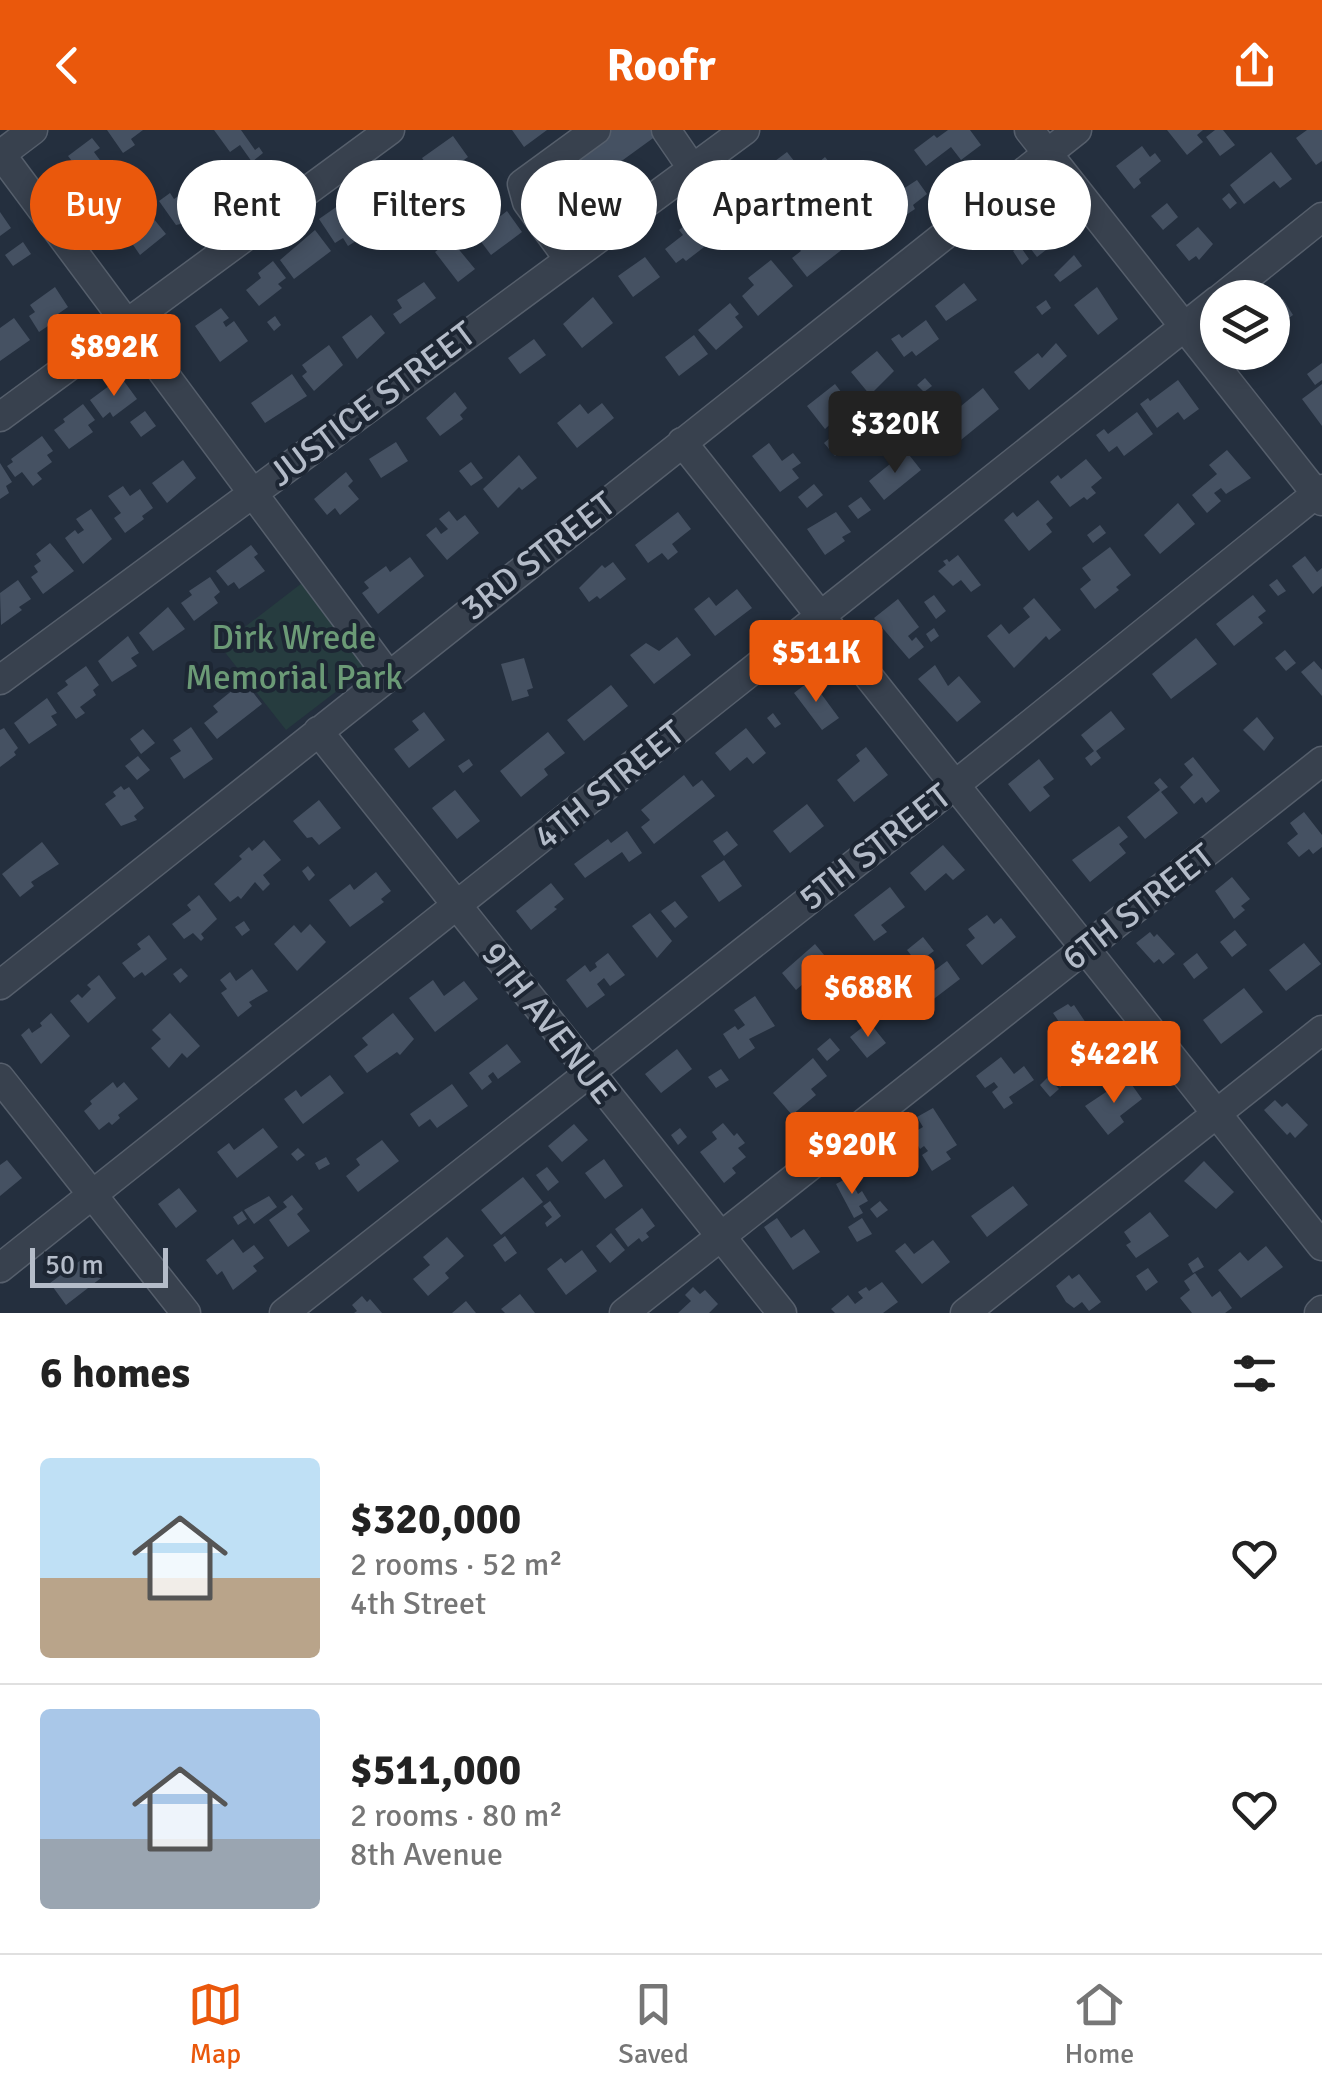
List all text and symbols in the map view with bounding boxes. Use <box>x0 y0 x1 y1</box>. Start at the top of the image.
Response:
icon: back <box>40 38 95 93</box>
text: Roofr <box>606 38 716 93</box>
icon: share <box>1227 38 1282 93</box>
chip: Buy <box>30 160 157 250</box>
chip: Rent <box>177 160 316 250</box>
chip: Filters <box>336 160 501 250</box>
chip: New <box>521 160 657 250</box>
chip: Apartment <box>677 160 908 250</box>
chip: House <box>928 160 1091 250</box>
map controls <box>1200 280 1290 370</box>
button: layers <box>1200 280 1290 370</box>
street label: JUSTICE STREET <box>260 312 484 496</box>
pin: $892K <box>44 314 184 399</box>
text: $892K <box>70 327 158 366</box>
pin: $320K <box>825 391 965 476</box>
text: $320K <box>851 404 939 443</box>
street label: 3RD STREET <box>452 482 624 630</box>
park label: Dirk Wrede Memorial Park <box>185 616 403 699</box>
pin: $511K <box>746 620 886 705</box>
text: $511K <box>772 633 860 672</box>
street label: 4TH STREET <box>525 711 693 859</box>
street label: 5TH STREET <box>790 774 960 920</box>
street label: 6TH STREET <box>1053 834 1223 980</box>
street label: 9TH AVENUE <box>472 933 626 1113</box>
pin: $688K <box>798 955 938 1040</box>
text: $688K <box>824 968 912 1007</box>
pin: $422K <box>1044 1021 1184 1106</box>
text: $422K <box>1070 1034 1158 1073</box>
pin: $920K <box>782 1112 922 1197</box>
text: $920K <box>808 1125 896 1164</box>
scale bar <box>30 1243 168 1288</box>
text: 50 m <box>45 1248 104 1282</box>
icon: filters <box>1227 1346 1282 1401</box>
text: 6 homes <box>40 1348 190 1399</box>
text: $320,000 <box>350 1494 521 1545</box>
icon: home <box>120 1498 240 1618</box>
icon: heart <box>1227 1531 1282 1586</box>
text: 2 rooms · 52 m² <box>350 1545 563 1584</box>
text: 4th Street <box>350 1584 486 1623</box>
text: $511,000 <box>350 1745 521 1796</box>
icon: home <box>120 1749 240 1869</box>
icon: heart <box>1227 1782 1282 1837</box>
text: 2 rooms · 80 m² <box>350 1796 563 1835</box>
text: 8th Avenue <box>350 1835 503 1874</box>
tab: Map <box>188 1977 243 2071</box>
tab: Saved <box>618 1977 689 2071</box>
tab: Home <box>1064 1977 1134 2071</box>

